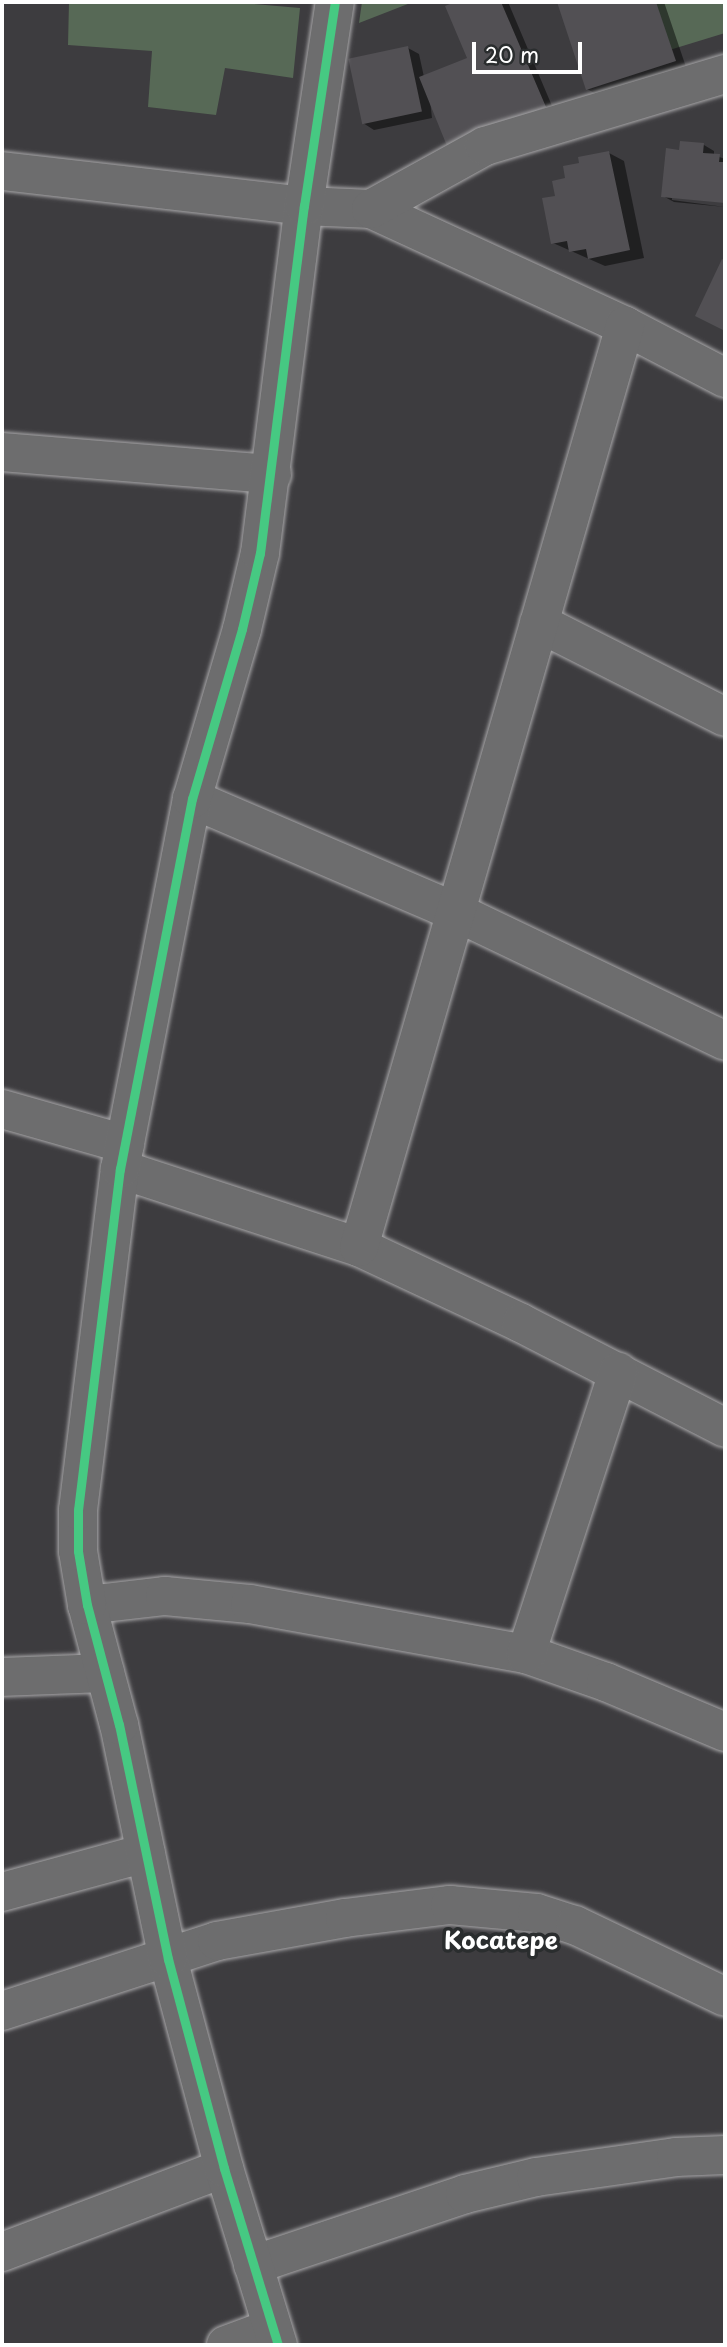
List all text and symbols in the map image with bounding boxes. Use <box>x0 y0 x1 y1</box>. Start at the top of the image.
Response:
scale bar <box>475 28 585 72</box>
text: 20 m <box>485 38 539 70</box>
district label: Kocatepe <box>444 1926 558 1954</box>

